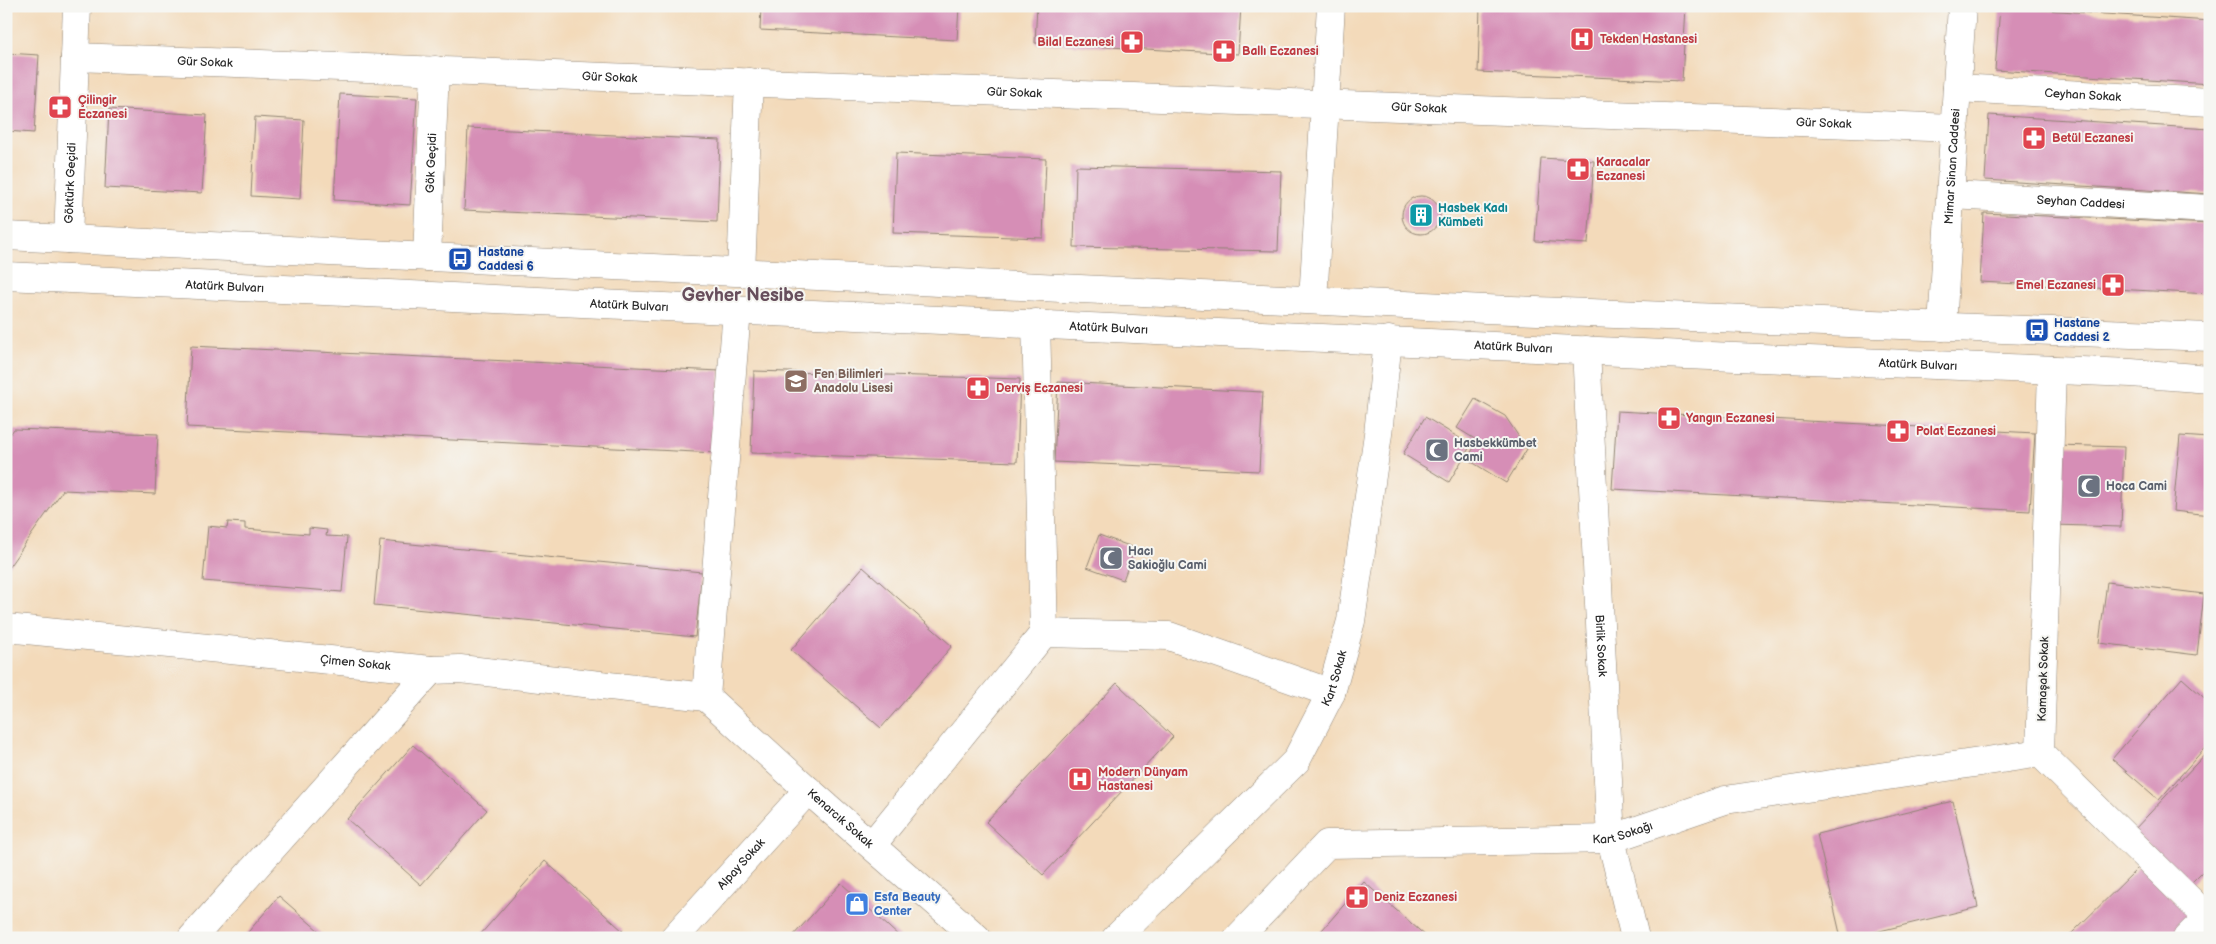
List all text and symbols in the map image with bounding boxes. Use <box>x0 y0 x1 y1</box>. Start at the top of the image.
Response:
hospital icon: Tekden Hastanesi <box>1569 26 1595 52</box>
pharmacy icon: Bilal Eczanesi <box>1119 29 1145 55</box>
place label: Tekden Hastanesi <box>1600 32 1697 47</box>
place label: Bilal Eczanesi <box>1037 35 1114 50</box>
pharmacy icon: Ballı Eczanesi <box>1211 38 1237 64</box>
place label: Ballı Eczanesi <box>1242 44 1319 59</box>
street label: Gür Sokak <box>177 54 233 71</box>
street label: Gür Sokak <box>582 69 638 86</box>
street label: Gür Sokak <box>986 84 1042 102</box>
street label: Ceyhan Sokak <box>2044 86 2122 105</box>
place label: Çilingir Eczanesi <box>78 93 127 122</box>
pharmacy icon: Çilingir Eczanesi <box>47 94 73 120</box>
street label: Gür Sokak <box>1391 100 1447 117</box>
street label: Mimar Sinan Caddesi <box>1941 108 1964 225</box>
street label: Gür Sokak <box>1796 115 1852 132</box>
pharmacy icon: Betül Eczanesi <box>2021 125 2047 151</box>
place label: Betül Eczanesi <box>2052 131 2134 146</box>
street label: Gök Geçidi <box>423 133 440 193</box>
street label: Göktürk Geçidi <box>62 142 80 224</box>
place label: Karacalar Eczanesi <box>1596 155 1650 184</box>
pharmacy icon: Karacalar Eczanesi <box>1565 156 1591 182</box>
street label: Seyhan Caddesi <box>2036 193 2125 212</box>
place label: Hasbek Kadı Kümbeti <box>1438 201 1508 230</box>
building icon: Hasbek Kadı Kümbeti <box>1408 202 1434 228</box>
place label: Hastane Caddesi 6 <box>478 245 534 274</box>
bus stop icon: Hastane Caddesi 6 <box>447 246 473 272</box>
pharmacy icon: Emel Eczanesi <box>2100 272 2126 298</box>
street label: Atatürk Bulvarı <box>185 277 264 296</box>
place label: Emel Eczanesi <box>2016 278 2096 293</box>
district label: Gevher Nesibe <box>682 285 804 306</box>
street label: Atatürk Bulvarı <box>590 296 669 315</box>
place label: Hastane Caddesi 2 <box>2054 316 2110 345</box>
bus stop icon: Hastane Caddesi 2 <box>2024 317 2050 343</box>
street label: Atatürk Bulvarı <box>1069 319 1149 338</box>
street label: Atatürk Bulvarı <box>1474 338 1553 357</box>
street label: Atatürk Bulvarı <box>1878 356 1958 374</box>
place label: Fen Bilimleri Anadolu Lisesi <box>813 367 893 396</box>
school or university icon: Fen Bilimleri Anadolu Lisesi <box>783 368 809 394</box>
pharmacy icon: Derviş Eczanesi <box>965 375 991 401</box>
place label: Derviş Eczanesi <box>996 381 1083 396</box>
pharmacy icon: Yangın Eczanesi <box>1656 405 1682 431</box>
place label: Yangın Eczanesi <box>1686 411 1775 426</box>
pharmacy icon: Polat Eczanesi <box>1885 418 1911 444</box>
place label: Polat Eczanesi <box>1916 424 1996 439</box>
place label: Hasbekkümbet Cami <box>1454 436 1537 465</box>
mosque icon: Hasbekkümbet Cami <box>1424 437 1450 463</box>
mosque icon: Hoca Cami <box>2076 473 2102 499</box>
place label: Hoca Cami <box>2106 479 2167 494</box>
place label: Hacı Sakioğlu Cami <box>1128 544 1207 573</box>
mosque icon: Hacı Sakioğlu Cami <box>1098 545 1124 571</box>
street label: Birlik Sokak <box>1592 614 1610 677</box>
street label: Kamaşak Sokak <box>2035 636 2052 722</box>
street label: Kart Sokak <box>1318 649 1351 709</box>
street label: Çimen Sokak <box>319 652 391 674</box>
place label: Modern Dünyam Hastanesi <box>1098 765 1188 794</box>
hospital icon: Modern Dünyam Hastanesi <box>1067 766 1093 792</box>
street label: Kenarcık Sokak <box>804 786 876 852</box>
street label: Kart Sokağı <box>1592 818 1655 847</box>
street label: Alpay Sokak <box>714 835 769 893</box>
pharmacy icon: Deniz Eczanesi <box>1344 884 1370 910</box>
place label: Esfa Beauty Center <box>874 890 941 919</box>
place label: Deniz Eczanesi <box>1374 890 1457 905</box>
shop icon: Esfa Beauty Center <box>844 891 870 917</box>

